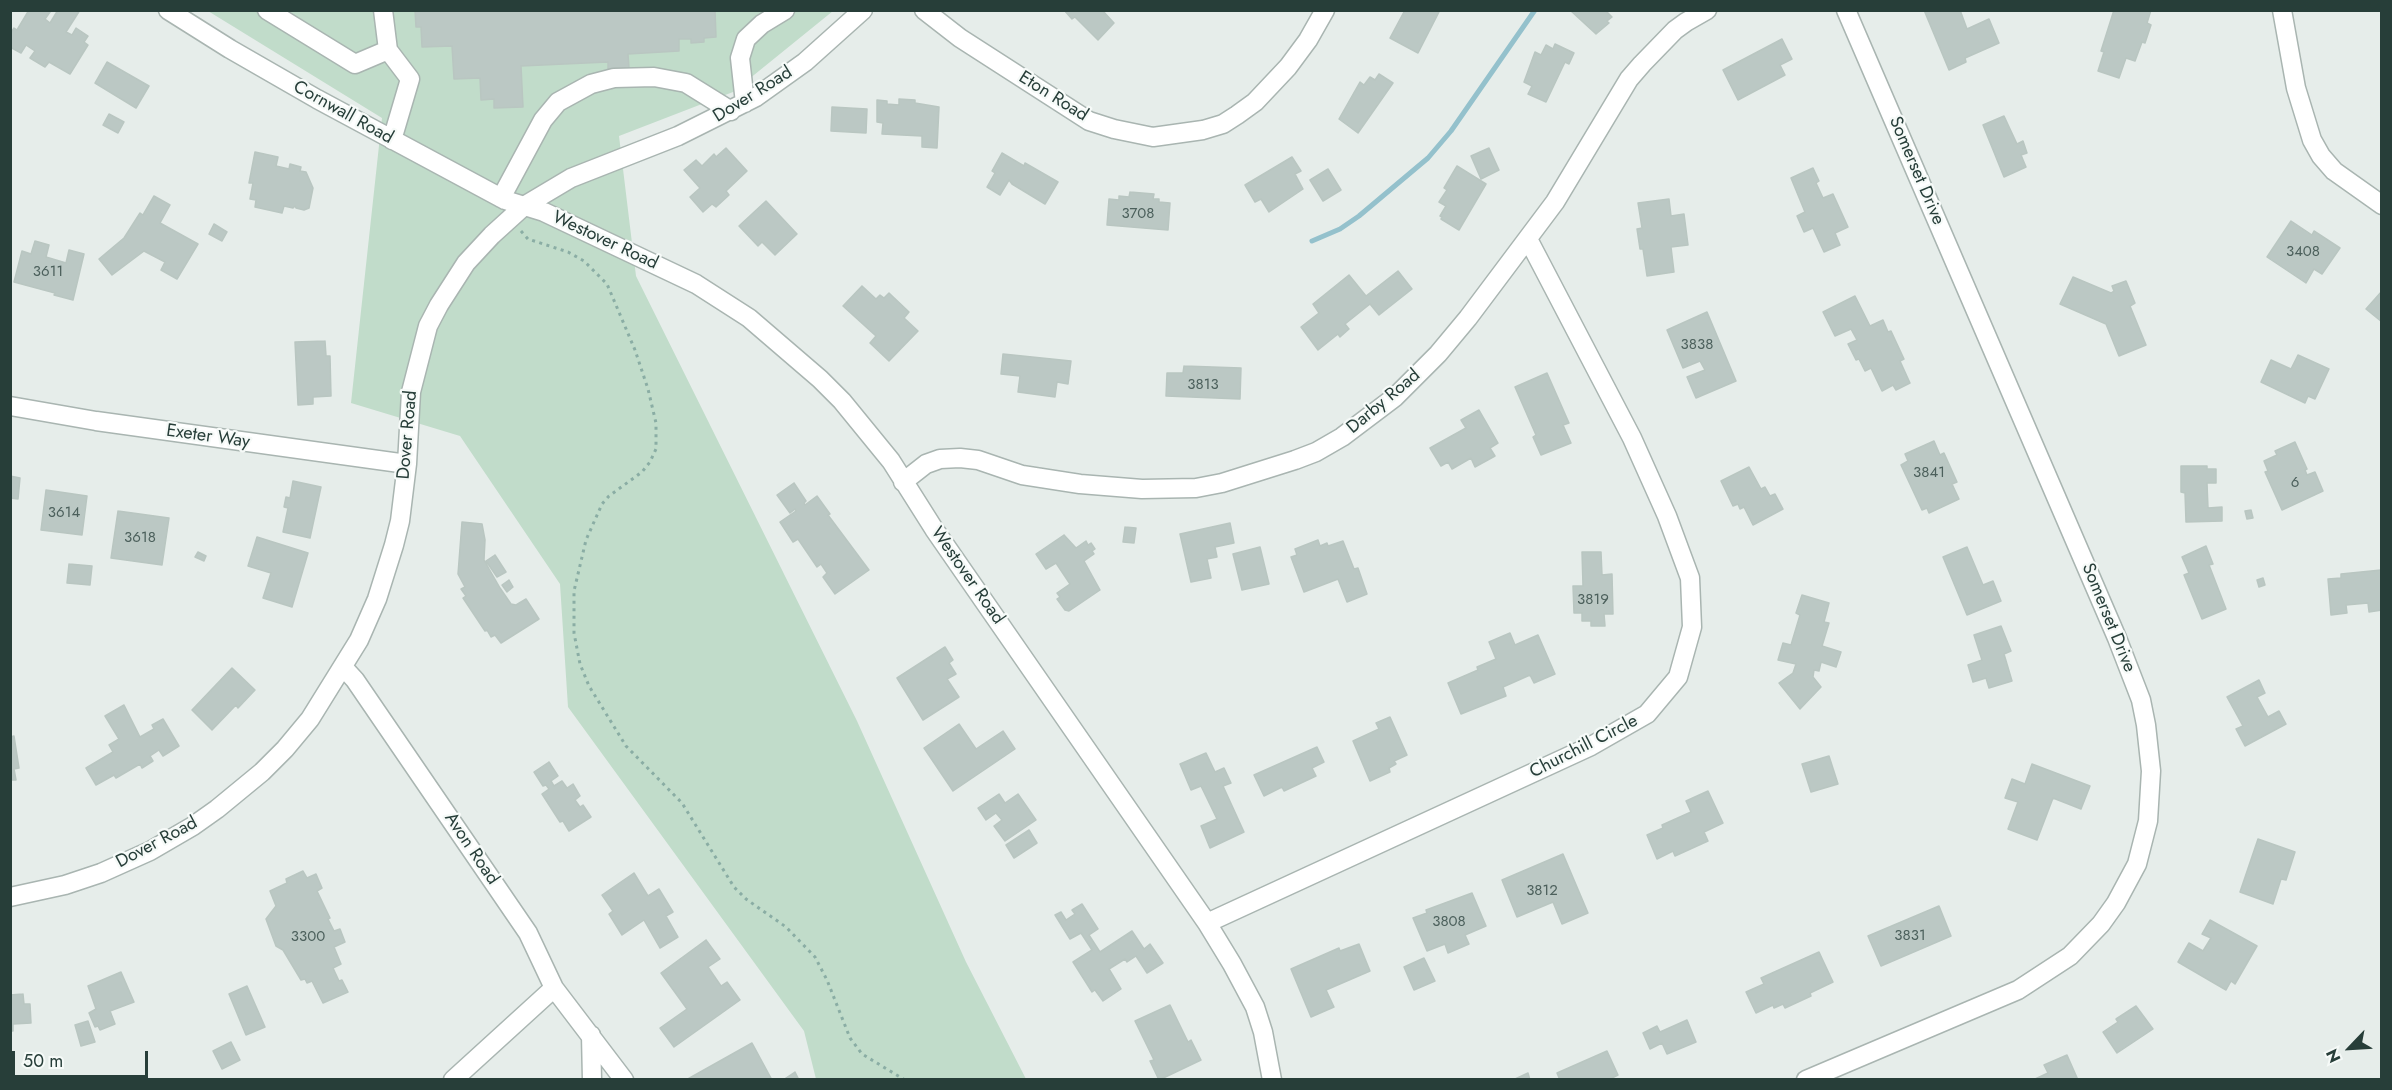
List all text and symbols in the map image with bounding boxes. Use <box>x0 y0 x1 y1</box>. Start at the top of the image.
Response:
street label: Dover Road <box>709 62 797 128</box>
street label: Eton Road <box>1014 67 1092 127</box>
street label: Cornwall Road <box>289 77 397 149</box>
street label: Somerset Drive <box>1884 114 1948 228</box>
house number: 3708 <box>1121 205 1155 223</box>
street label: Westover Road <box>549 207 661 275</box>
house number: 3408 <box>2286 243 2320 261</box>
house number: 3611 <box>33 263 63 281</box>
house number: 3838 <box>1681 336 1713 354</box>
street label: Darby Road <box>1343 365 1425 439</box>
house number: 3813 <box>1187 376 1219 394</box>
street label: Dover Road <box>393 390 423 480</box>
street label: Exeter Way <box>165 420 251 454</box>
house number: 3841 <box>1913 464 1945 482</box>
house number: 6 <box>2291 474 2299 492</box>
house number: 3614 <box>48 504 80 522</box>
street label: Westover Road <box>925 523 1009 629</box>
house number: 3618 <box>124 529 156 547</box>
street label: Somerset Drive <box>2076 560 2140 676</box>
house number: 3819 <box>1577 591 1609 609</box>
street label: Churchill Circle <box>1526 710 1642 784</box>
street label: Avon Road <box>439 809 503 889</box>
street label: Dover Road <box>113 813 201 873</box>
house number: 3812 <box>1526 882 1558 900</box>
house number: 3808 <box>1432 913 1466 931</box>
house number: 3831 <box>1894 927 1926 945</box>
house number: 3300 <box>291 928 325 946</box>
north arrow <box>2320 1018 2380 1078</box>
scale bar <box>15 1039 152 1077</box>
text: N <box>2320 1045 2346 1066</box>
text: 50 m <box>23 1048 63 1074</box>

